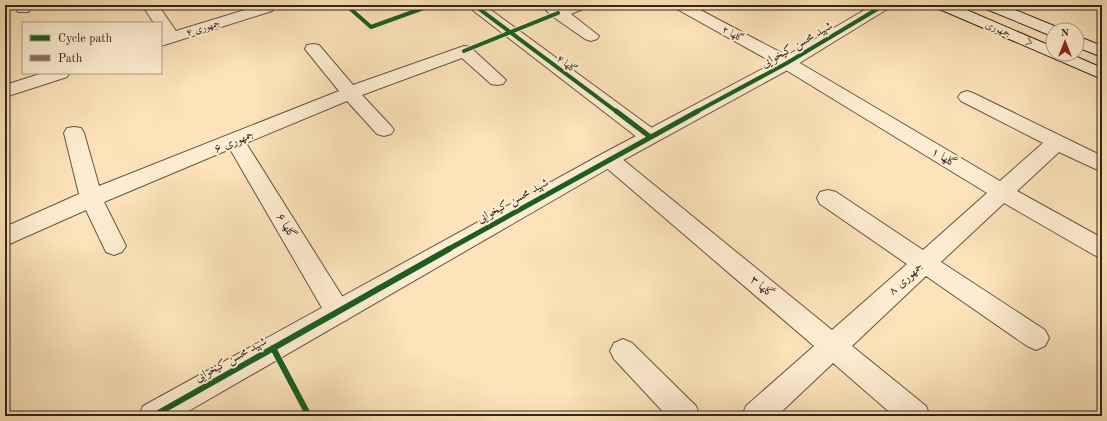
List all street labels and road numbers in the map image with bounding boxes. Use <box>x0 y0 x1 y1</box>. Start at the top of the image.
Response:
street label: جمهوری ۴ <box>185 18 221 39</box>
street label: شهید محسن کیخوایی <box>759 19 836 72</box>
street label: جمهوری <box>984 19 1012 40</box>
street label: گلها ۲ <box>721 23 746 44</box>
street label: گلها ۴ <box>555 52 580 75</box>
street label: جمهوری ۶ <box>212 129 256 156</box>
street label: گلها ۱ <box>929 143 960 170</box>
street label: شهید محسن کیخوایی <box>475 175 552 227</box>
street label: گلها ۶ <box>274 210 301 241</box>
street label: جمهوری ۸ <box>886 261 926 298</box>
street label: گلها ۳ <box>748 271 778 300</box>
street label: شهید محسن کیخوایی <box>193 334 270 386</box>

